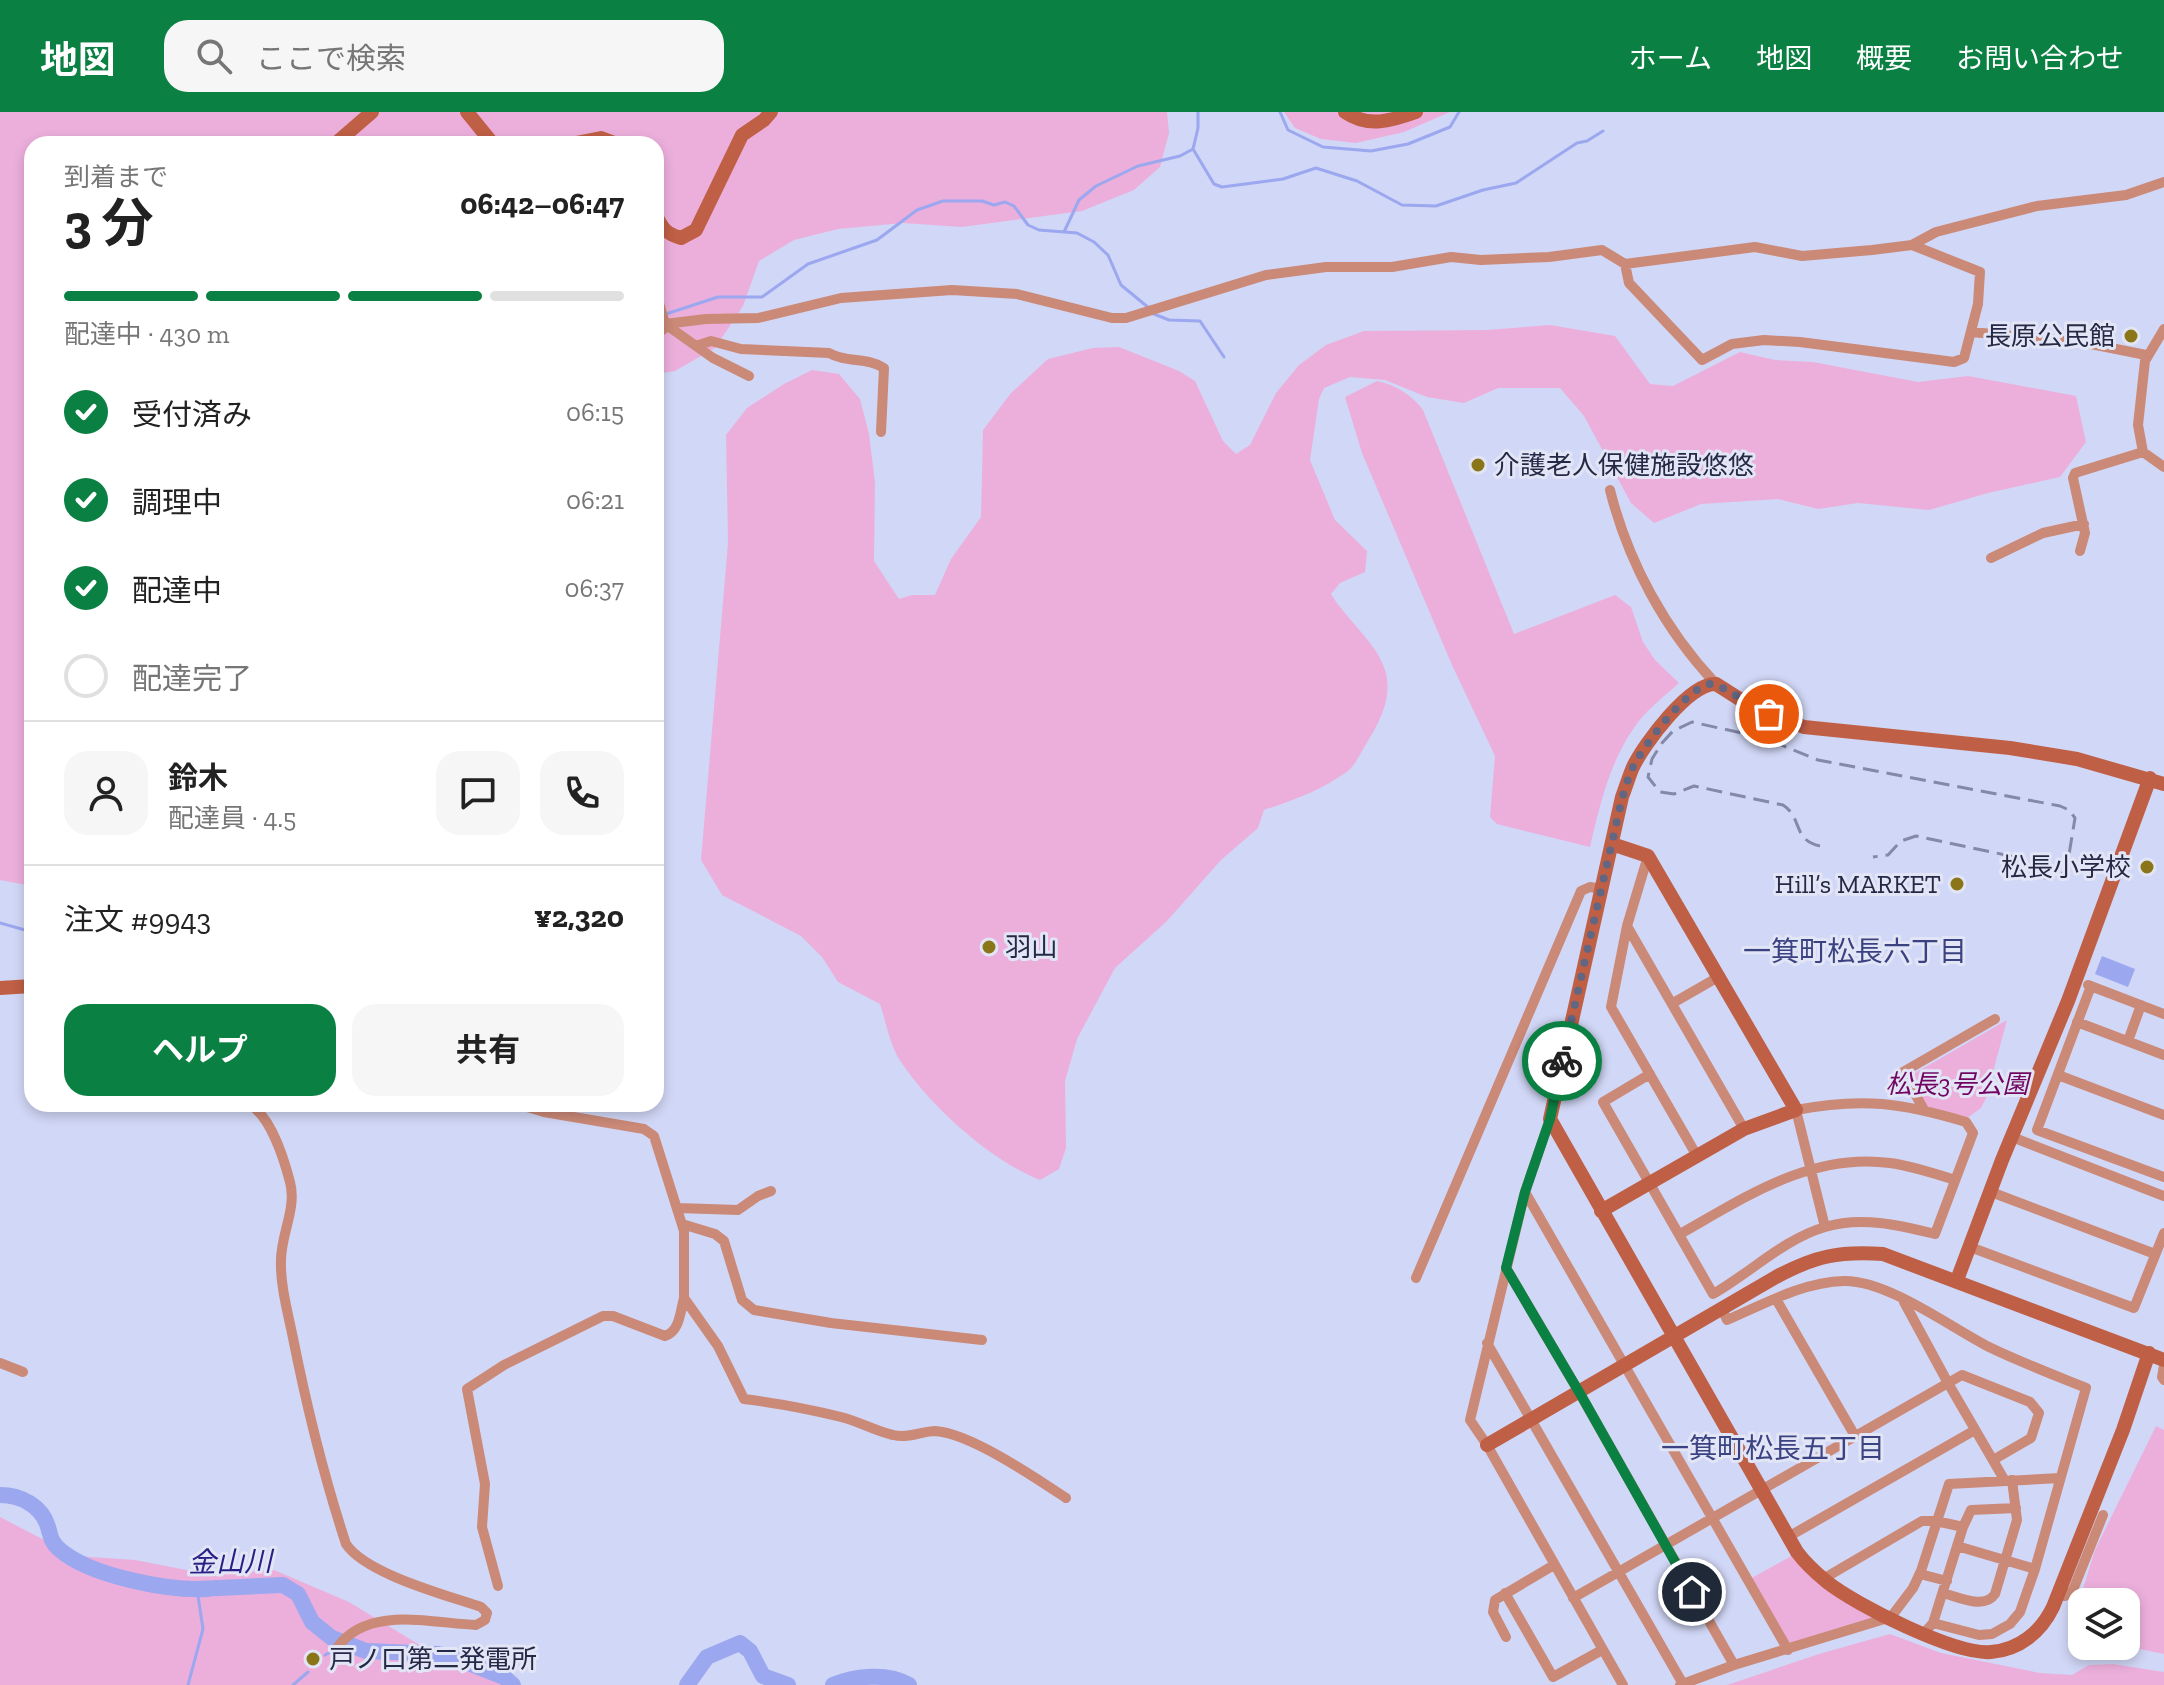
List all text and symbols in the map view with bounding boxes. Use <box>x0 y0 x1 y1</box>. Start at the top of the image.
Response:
search box <box>164 20 724 92</box>
icon: search <box>192 34 236 78</box>
text: 地図 <box>40 37 116 83</box>
text: ここで検索 <box>256 41 406 77</box>
text: ホーム <box>1629 42 1712 75</box>
text: 地図 <box>1756 42 1812 75</box>
text: 概要 <box>1856 42 1912 75</box>
text: お問い合わせ <box>1956 42 2124 75</box>
text: 到着まで <box>64 161 168 193</box>
text: 06:42–06:47 <box>460 186 624 222</box>
text: 3 分 <box>64 192 153 254</box>
text: 配達中 · 430 m <box>64 318 230 350</box>
place label: 長原公民館 <box>1985 320 2115 352</box>
marker: 長原公民館 <box>2122 327 2140 345</box>
icon: check <box>64 390 108 434</box>
text: 06:15 <box>566 396 624 428</box>
text: 受付済み <box>132 397 252 433</box>
place label: 介護老人保健施設悠悠 <box>1494 449 1754 481</box>
marker: 介護老人保健施設悠悠 <box>1469 456 1487 474</box>
icon: check <box>64 478 108 522</box>
text: 06:21 <box>566 484 624 516</box>
text: 調理中 <box>132 485 222 521</box>
icon: check <box>64 566 108 610</box>
text: 06:37 <box>564 572 624 604</box>
text: 配達中 <box>132 573 222 609</box>
text: 配達完了 <box>132 661 252 697</box>
pin <box>1735 680 1803 748</box>
icon: bag <box>1747 692 1791 736</box>
button: person <box>64 751 148 835</box>
button: chat <box>436 751 520 835</box>
button: phone <box>540 751 624 835</box>
text: 鈴木 <box>168 760 228 796</box>
text: 配達員 · 4.5 <box>168 802 296 834</box>
place label: 松長小学校 <box>2001 851 2131 883</box>
marker: 松長小学校 <box>2138 858 2156 876</box>
place label: Hill’s MARKET <box>1775 868 1941 900</box>
marker: Hill’s MARKET <box>1948 875 1966 893</box>
text: ¥2,320 <box>534 899 624 935</box>
text: 注文 #9943 <box>64 902 211 938</box>
place label: 羽山 <box>1005 931 1057 963</box>
district label: 一箕町松長六丁目 <box>1743 935 1967 968</box>
marker: 羽山 <box>980 938 998 956</box>
button: ヘルプ <box>64 1004 336 1096</box>
button: 共有 <box>352 1004 624 1096</box>
courier <box>1522 1021 1602 1101</box>
icon: bike <box>1540 1039 1584 1083</box>
park label: 松長3号公園 <box>1885 1068 2033 1100</box>
district label: 一箕町松長五丁目 <box>1661 1432 1885 1465</box>
water label: 金山川 <box>188 1545 275 1579</box>
pin <box>1658 1558 1726 1626</box>
icon: home <box>1670 1570 1714 1614</box>
map controls <box>2068 1588 2140 1660</box>
button: layers <box>2068 1588 2140 1660</box>
place label: 戸ノ口第二発電所 <box>329 1643 537 1675</box>
marker: 戸ノ口第二発電所 <box>304 1650 322 1668</box>

